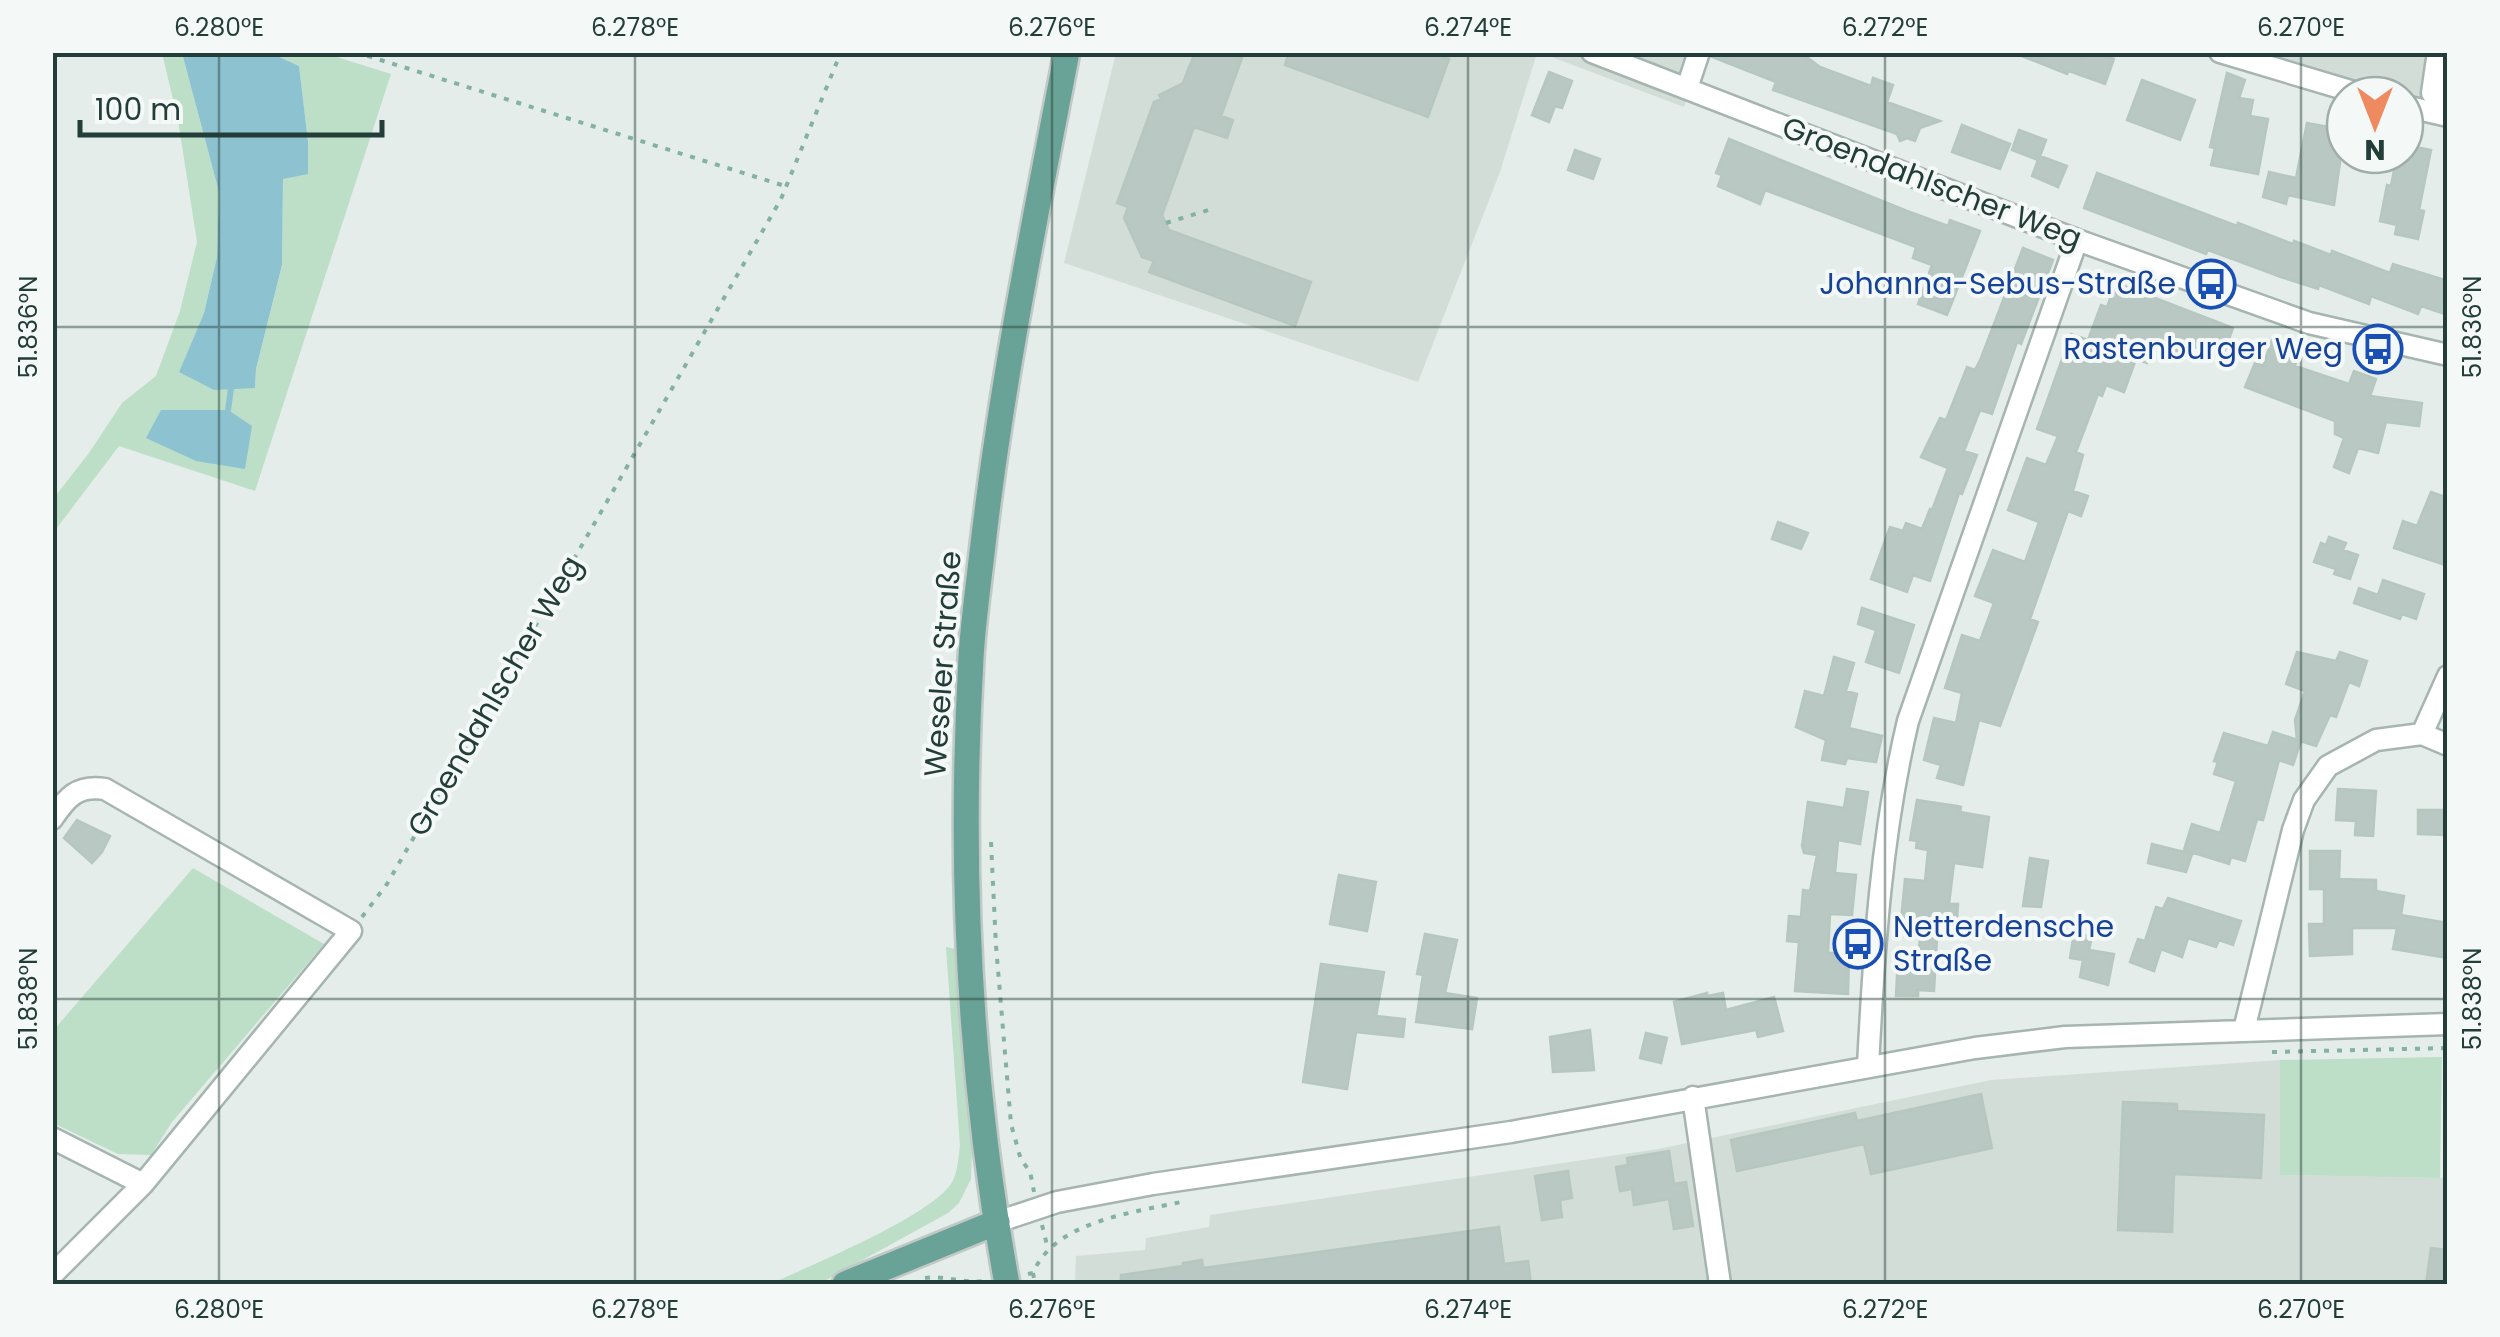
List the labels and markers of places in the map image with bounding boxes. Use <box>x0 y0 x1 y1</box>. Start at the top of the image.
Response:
bus stop icon: Johanna-Sebus-Straße <box>2185 258 2237 310</box>
place label: Johanna-Sebus-Straße <box>1819 262 2176 305</box>
bus stop icon: Rastenburger Weg <box>2352 323 2404 375</box>
place label: Rastenburger Weg <box>2063 327 2343 370</box>
place label: Netterdensche Straße <box>1893 905 2114 982</box>
bus stop icon: Netterdensche Straße <box>1832 918 1884 970</box>

